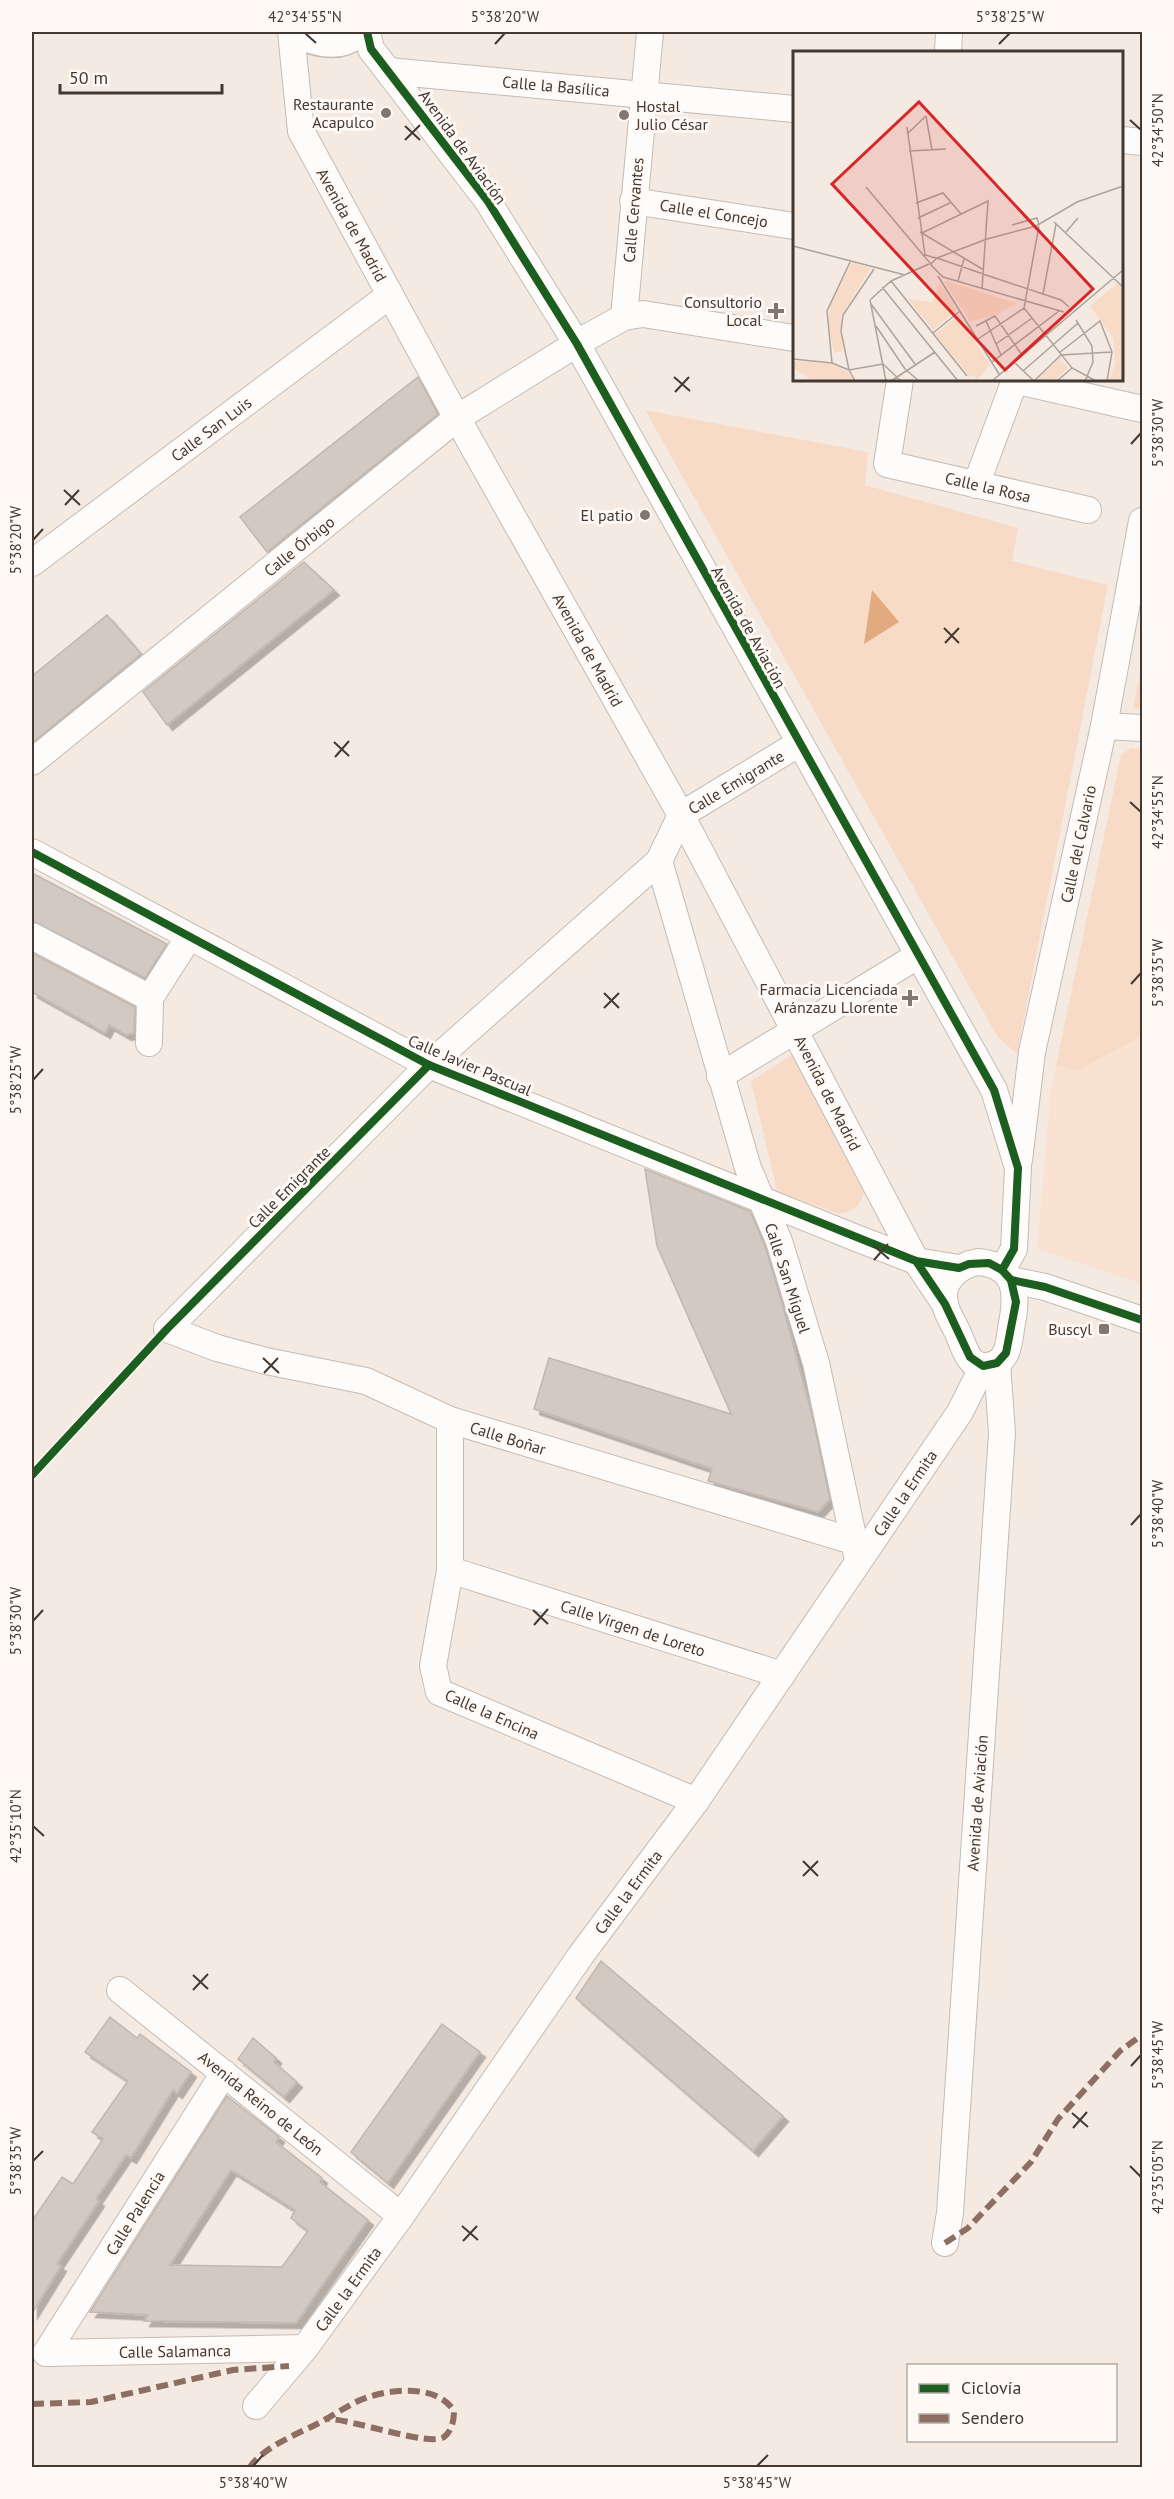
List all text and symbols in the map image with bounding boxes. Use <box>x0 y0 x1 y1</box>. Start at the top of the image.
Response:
text: 42°34'55"N <box>268 7 342 26</box>
text: 5°38'20"W <box>471 7 540 26</box>
text: 5°38'25"W <box>976 7 1045 26</box>
inset map <box>793 51 1123 381</box>
scale bar <box>60 57 222 95</box>
text: 50 m <box>69 66 108 89</box>
street label: Calle la Basílica <box>501 71 611 101</box>
street label: Avenida de Aviación <box>415 86 511 208</box>
text: 42°34'50"N <box>1148 93 1167 167</box>
place label: Restaurante Acapulco <box>293 94 374 132</box>
place label: Hostal Julio César <box>635 96 708 134</box>
marker: Restaurante Acapulco <box>379 106 393 120</box>
marker: Hostal Julio César <box>617 108 631 122</box>
street label: Calle Cervantes <box>618 156 648 263</box>
street label: Avenida de Madrid <box>312 165 392 285</box>
street label: Calle el Concejo <box>658 195 770 231</box>
place label: Consultorio Local <box>684 292 762 330</box>
marker: Consultorio Local <box>767 302 785 320</box>
street label: Calle San Luis <box>167 392 255 466</box>
text: 5°38'30"W <box>1148 398 1167 467</box>
street label: Calle la Rosa <box>943 467 1033 507</box>
text: 5°38'20"W <box>6 505 25 574</box>
place label: El patio <box>581 505 633 525</box>
marker: El patio <box>638 508 652 522</box>
street label: Calle Órbigo <box>260 511 338 581</box>
street label: Avenida de Aviación <box>707 563 791 691</box>
street label: Avenida de Madrid <box>548 590 628 710</box>
street label: Calle Emigrante <box>684 745 788 819</box>
text: 42°34'55"N <box>1148 775 1167 849</box>
street label: Calle del Calvario <box>1056 783 1100 905</box>
text: 5°38'35"W <box>1148 938 1167 1007</box>
place label: Farmacia Licenciada Aránzazu Llorente <box>759 979 898 1017</box>
marker: Farmacia Licenciada Aránzazu Llorente <box>903 991 917 1005</box>
street label: Calle Javier Pascual <box>405 1030 535 1100</box>
street label: Avenida de Madrid <box>790 1032 866 1154</box>
text: 5°38'25"W <box>6 1045 25 1114</box>
street label: Calle Emigrante <box>244 1142 334 1232</box>
street label: Calle San Miguel <box>761 1220 815 1336</box>
place label: Buscyl <box>1048 1319 1092 1339</box>
marker: Buscyl <box>1097 1322 1111 1336</box>
street label: Calle Boñar <box>467 1417 549 1459</box>
street label: Calle la Ermita <box>869 1446 941 1540</box>
text: 5°38'40"W <box>1148 1479 1167 1548</box>
text: 5°38'30"W <box>6 1586 25 1655</box>
street label: Calle Virgen de Loreto <box>558 1595 708 1661</box>
street label: Calle la Encina <box>442 1684 542 1744</box>
street label: Avenida de Aviación <box>962 1734 992 1872</box>
text: 42°35'10"N <box>6 1789 25 1863</box>
street label: Calle la Ermita <box>590 1846 666 1938</box>
text: 5°38'45"W <box>1148 2020 1167 2089</box>
street label: Avenida Reino de León <box>195 2047 327 2159</box>
text: 5°38'35"W <box>6 2126 25 2195</box>
text: 42°35'05"N <box>1148 2140 1167 2214</box>
street label: Calle Palencia <box>101 2167 169 2259</box>
street label: Calle la Ermita <box>310 2243 386 2335</box>
street label: Calle Salamanca <box>119 2340 231 2362</box>
legend <box>907 2364 1117 2442</box>
text: Ciclovía <box>961 2376 1021 2399</box>
text: Sendero <box>961 2406 1024 2429</box>
text: 5°38'40"W <box>219 2473 288 2492</box>
text: 5°38'45"W <box>723 2473 792 2492</box>

